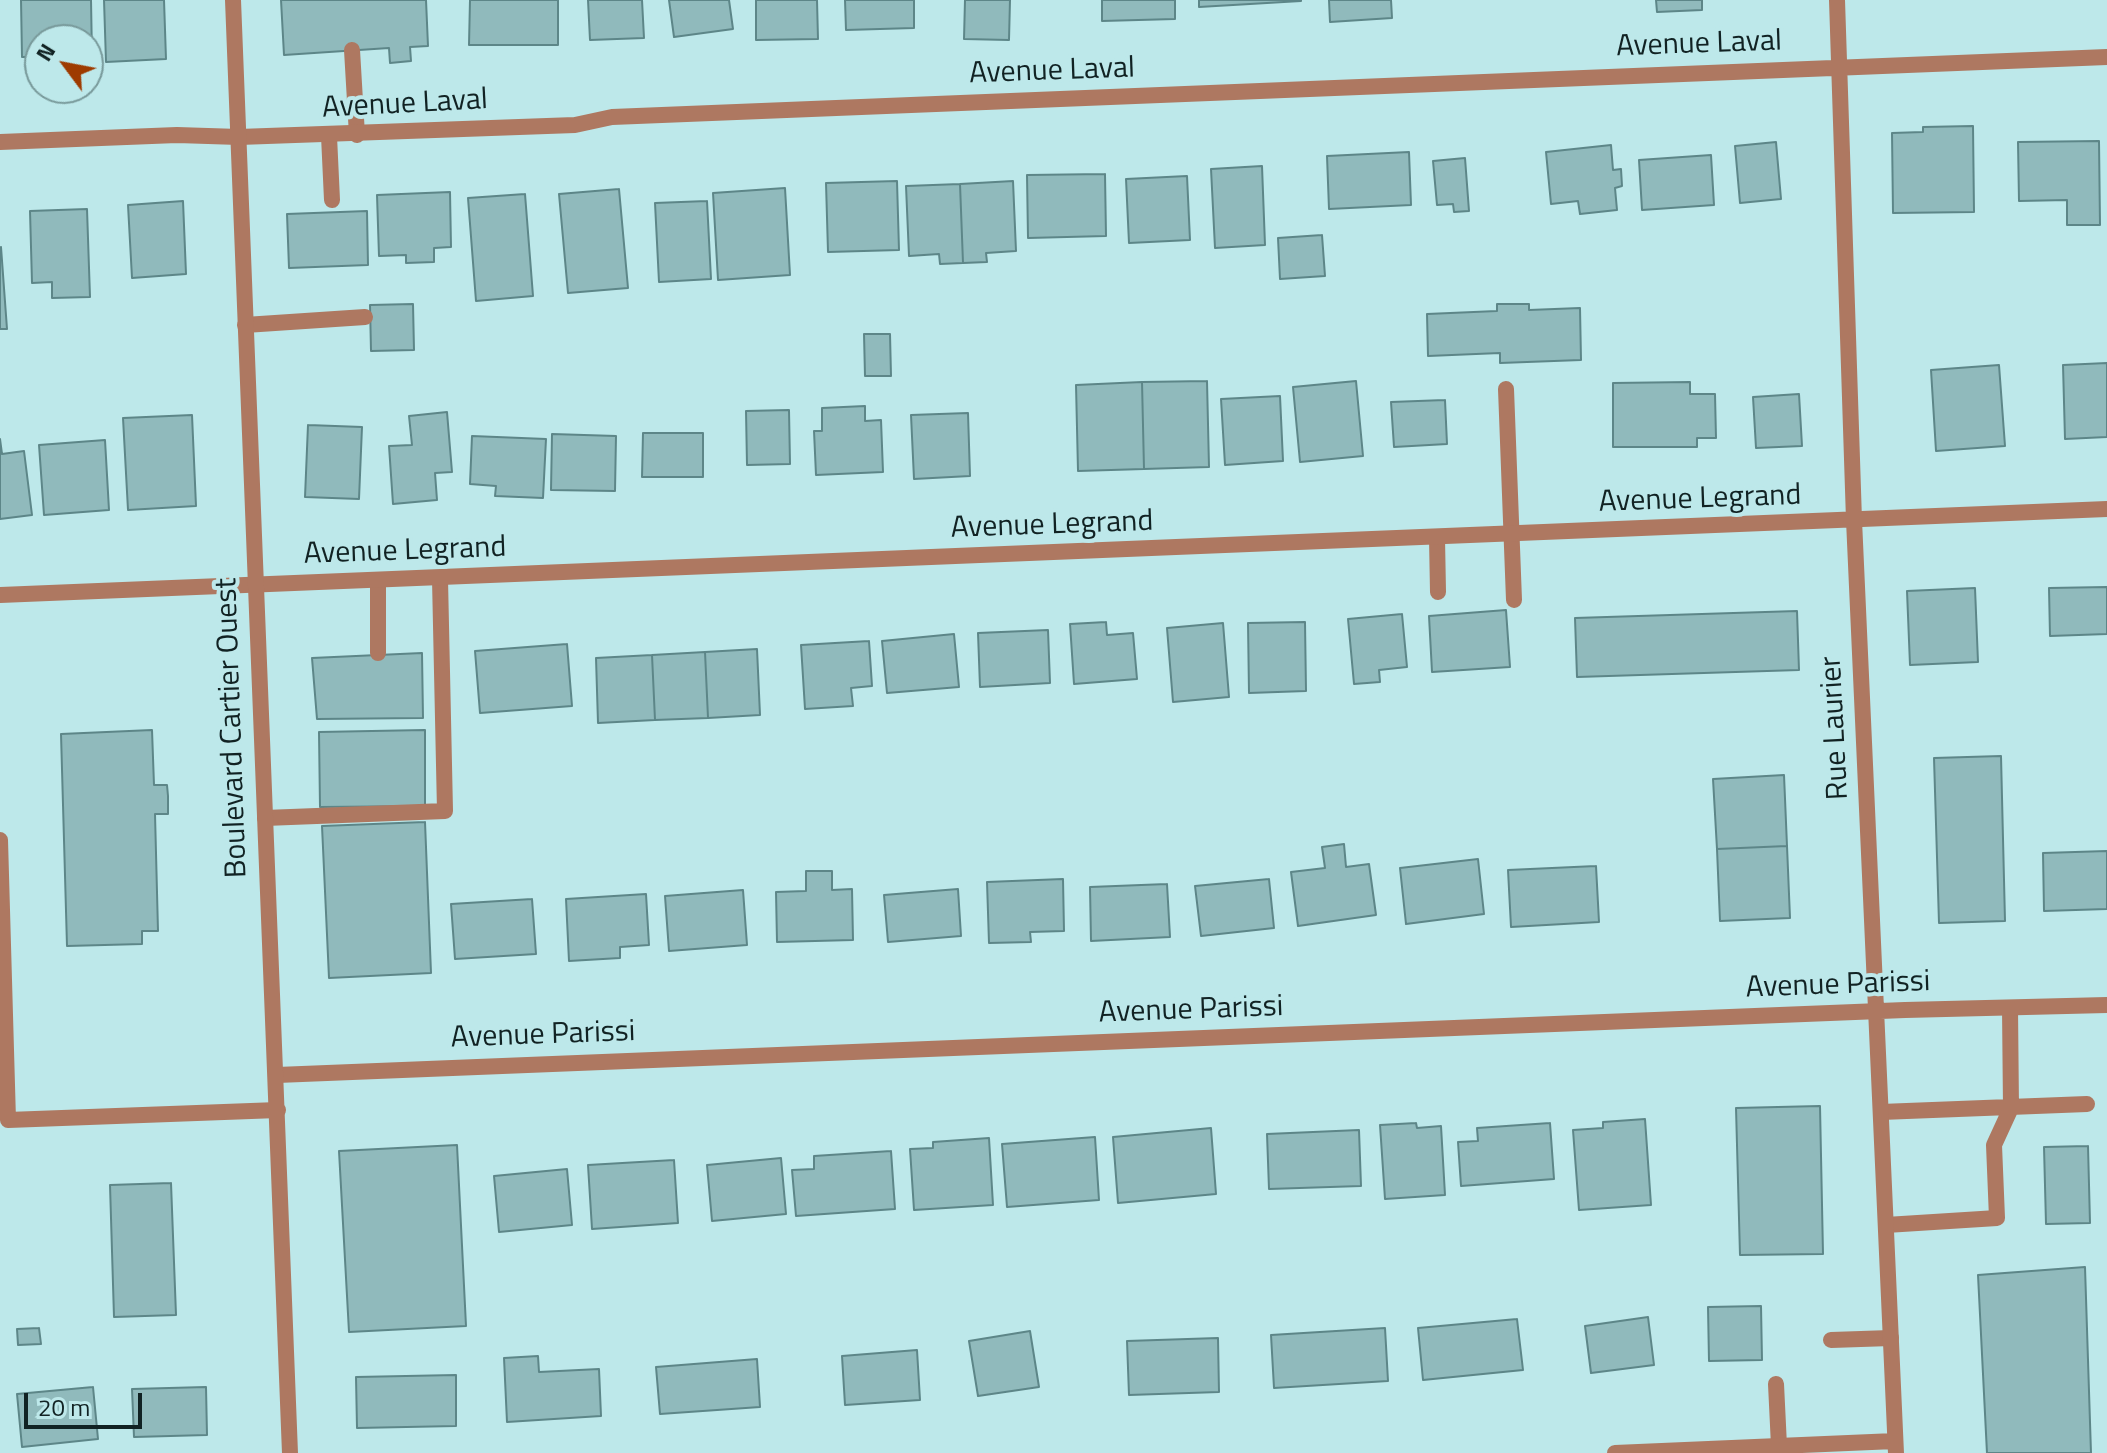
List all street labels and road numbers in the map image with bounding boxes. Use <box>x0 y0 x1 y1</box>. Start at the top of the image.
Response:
street label: Avenue Laval <box>1616 24 1782 66</box>
street label: Avenue Laval <box>969 51 1135 93</box>
street label: Avenue Laval <box>321 83 489 127</box>
street label: Avenue Legrand <box>1598 478 1802 522</box>
street label: Avenue Legrand <box>950 504 1154 548</box>
street label: Avenue Legrand <box>303 530 507 574</box>
street label: Boulevard Cartier Ouest <box>210 577 256 879</box>
street label: Rue Laurier <box>1814 655 1858 801</box>
street label: Avenue Parissi <box>1745 965 1931 1007</box>
street label: Avenue Parissi <box>1098 990 1284 1032</box>
street label: Avenue Parissi <box>450 1015 636 1057</box>

